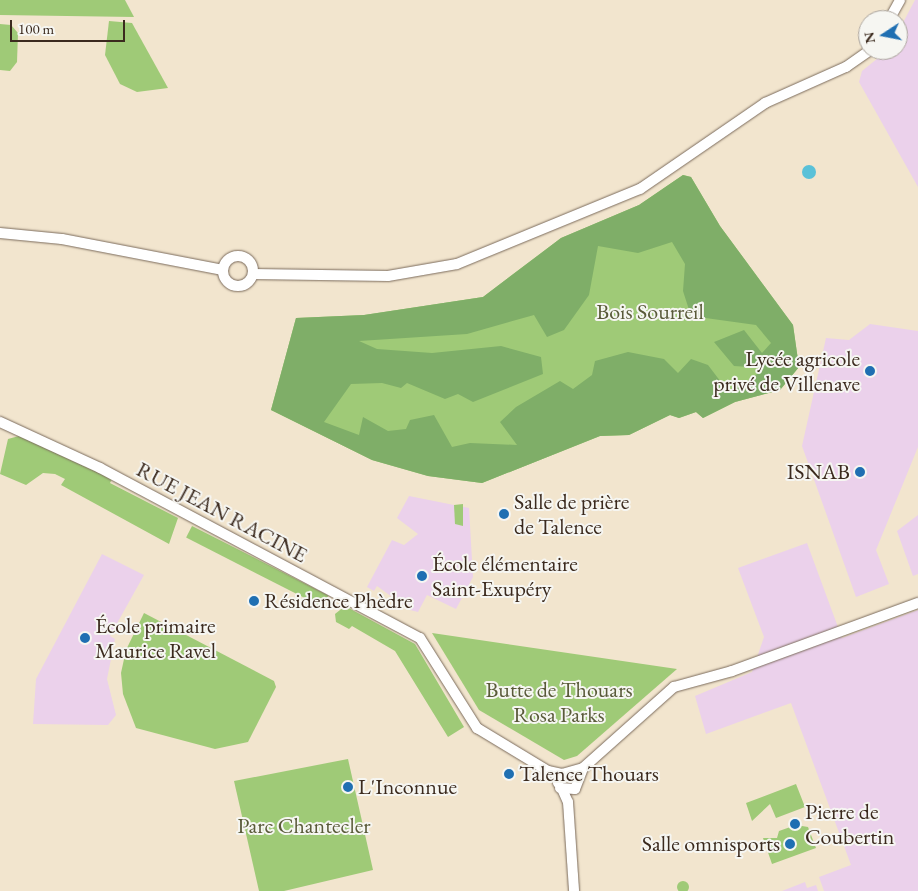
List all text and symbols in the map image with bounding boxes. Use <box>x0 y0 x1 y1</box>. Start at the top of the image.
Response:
scale bar <box>12 10 128 42</box>
north arrow <box>858 10 908 60</box>
text: 100 m <box>18 19 54 38</box>
text: N <box>859 30 879 45</box>
park label: Bois Sourreil <box>596 299 704 325</box>
place label: Lycée agricole privé de Villenave <box>713 345 860 396</box>
marker: Lycée agricole privé de Villenave <box>864 365 876 377</box>
street label: RUE JEAN RACINE <box>132 456 312 568</box>
place label: ISNAB <box>787 459 850 485</box>
marker: ISNAB <box>854 466 866 478</box>
place label: Salle de prière de Talence <box>514 488 629 540</box>
marker: Salle de prière de Talence <box>498 508 510 520</box>
place label: École élémentaire Saint-Exupéry <box>432 550 578 602</box>
marker: École élémentaire Saint-Exupéry <box>416 570 428 582</box>
place label: Résidence Phèdre <box>264 588 412 614</box>
marker: Résidence Phèdre <box>248 595 260 607</box>
place label: École primaire Maurice Ravel <box>95 612 216 664</box>
marker: École primaire Maurice Ravel <box>79 632 91 644</box>
park label: Butte de Thouars Rosa Parks <box>485 676 633 728</box>
place label: Talence Thouars <box>519 761 659 787</box>
marker: Talence Thouars <box>503 768 515 780</box>
place label: L'Inconnue <box>358 774 457 800</box>
marker: L'Inconnue <box>342 781 354 793</box>
place label: Pierre de Coubertin <box>805 798 894 849</box>
park label: Parc Chantecler <box>237 813 371 839</box>
marker: Pierre de Coubertin <box>789 818 801 830</box>
place label: Salle omnisports <box>642 831 780 857</box>
marker: Salle omnisports <box>784 838 796 850</box>

